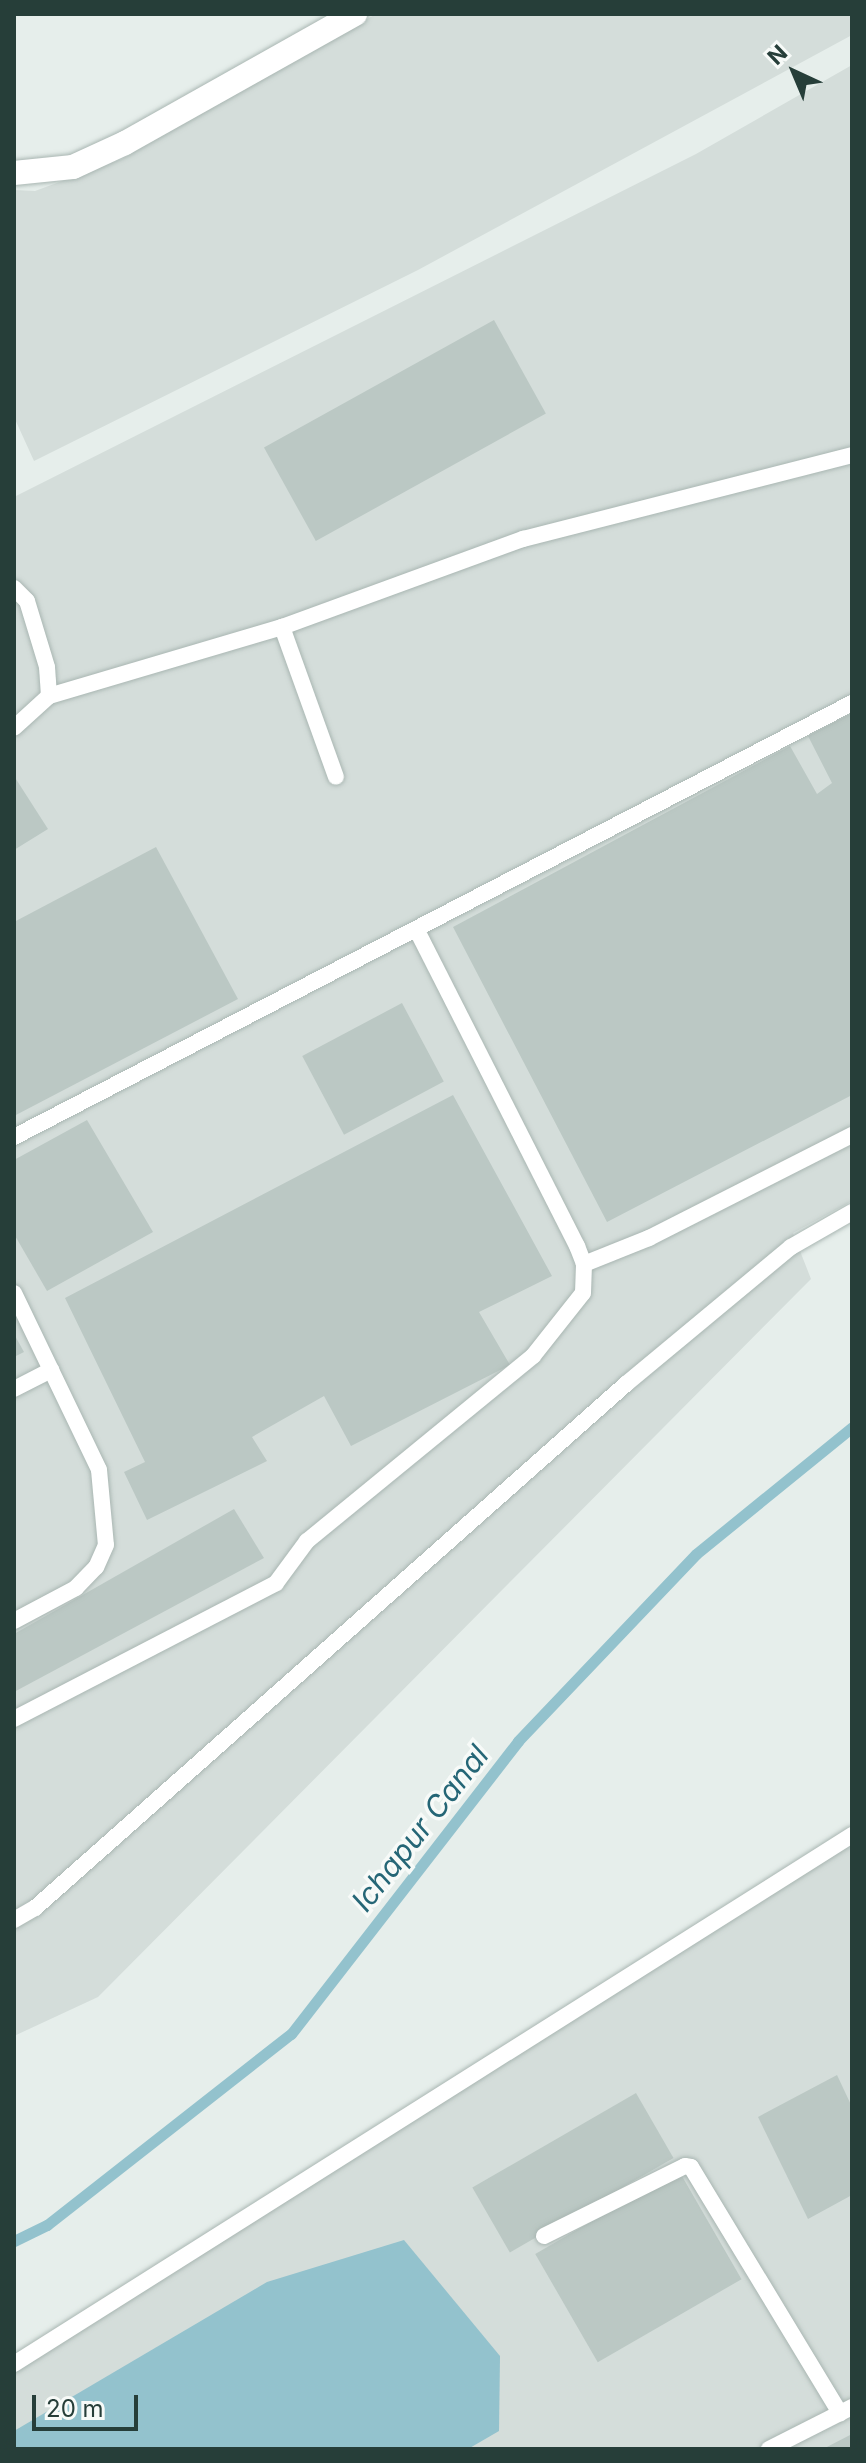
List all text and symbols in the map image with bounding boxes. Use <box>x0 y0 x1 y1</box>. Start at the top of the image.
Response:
north arrow <box>754 32 834 112</box>
text: N <box>762 40 792 70</box>
water label: Ichapur Canal <box>344 1738 496 1918</box>
scale bar <box>36 2379 142 2429</box>
text: 20 m <box>46 2394 104 2423</box>

